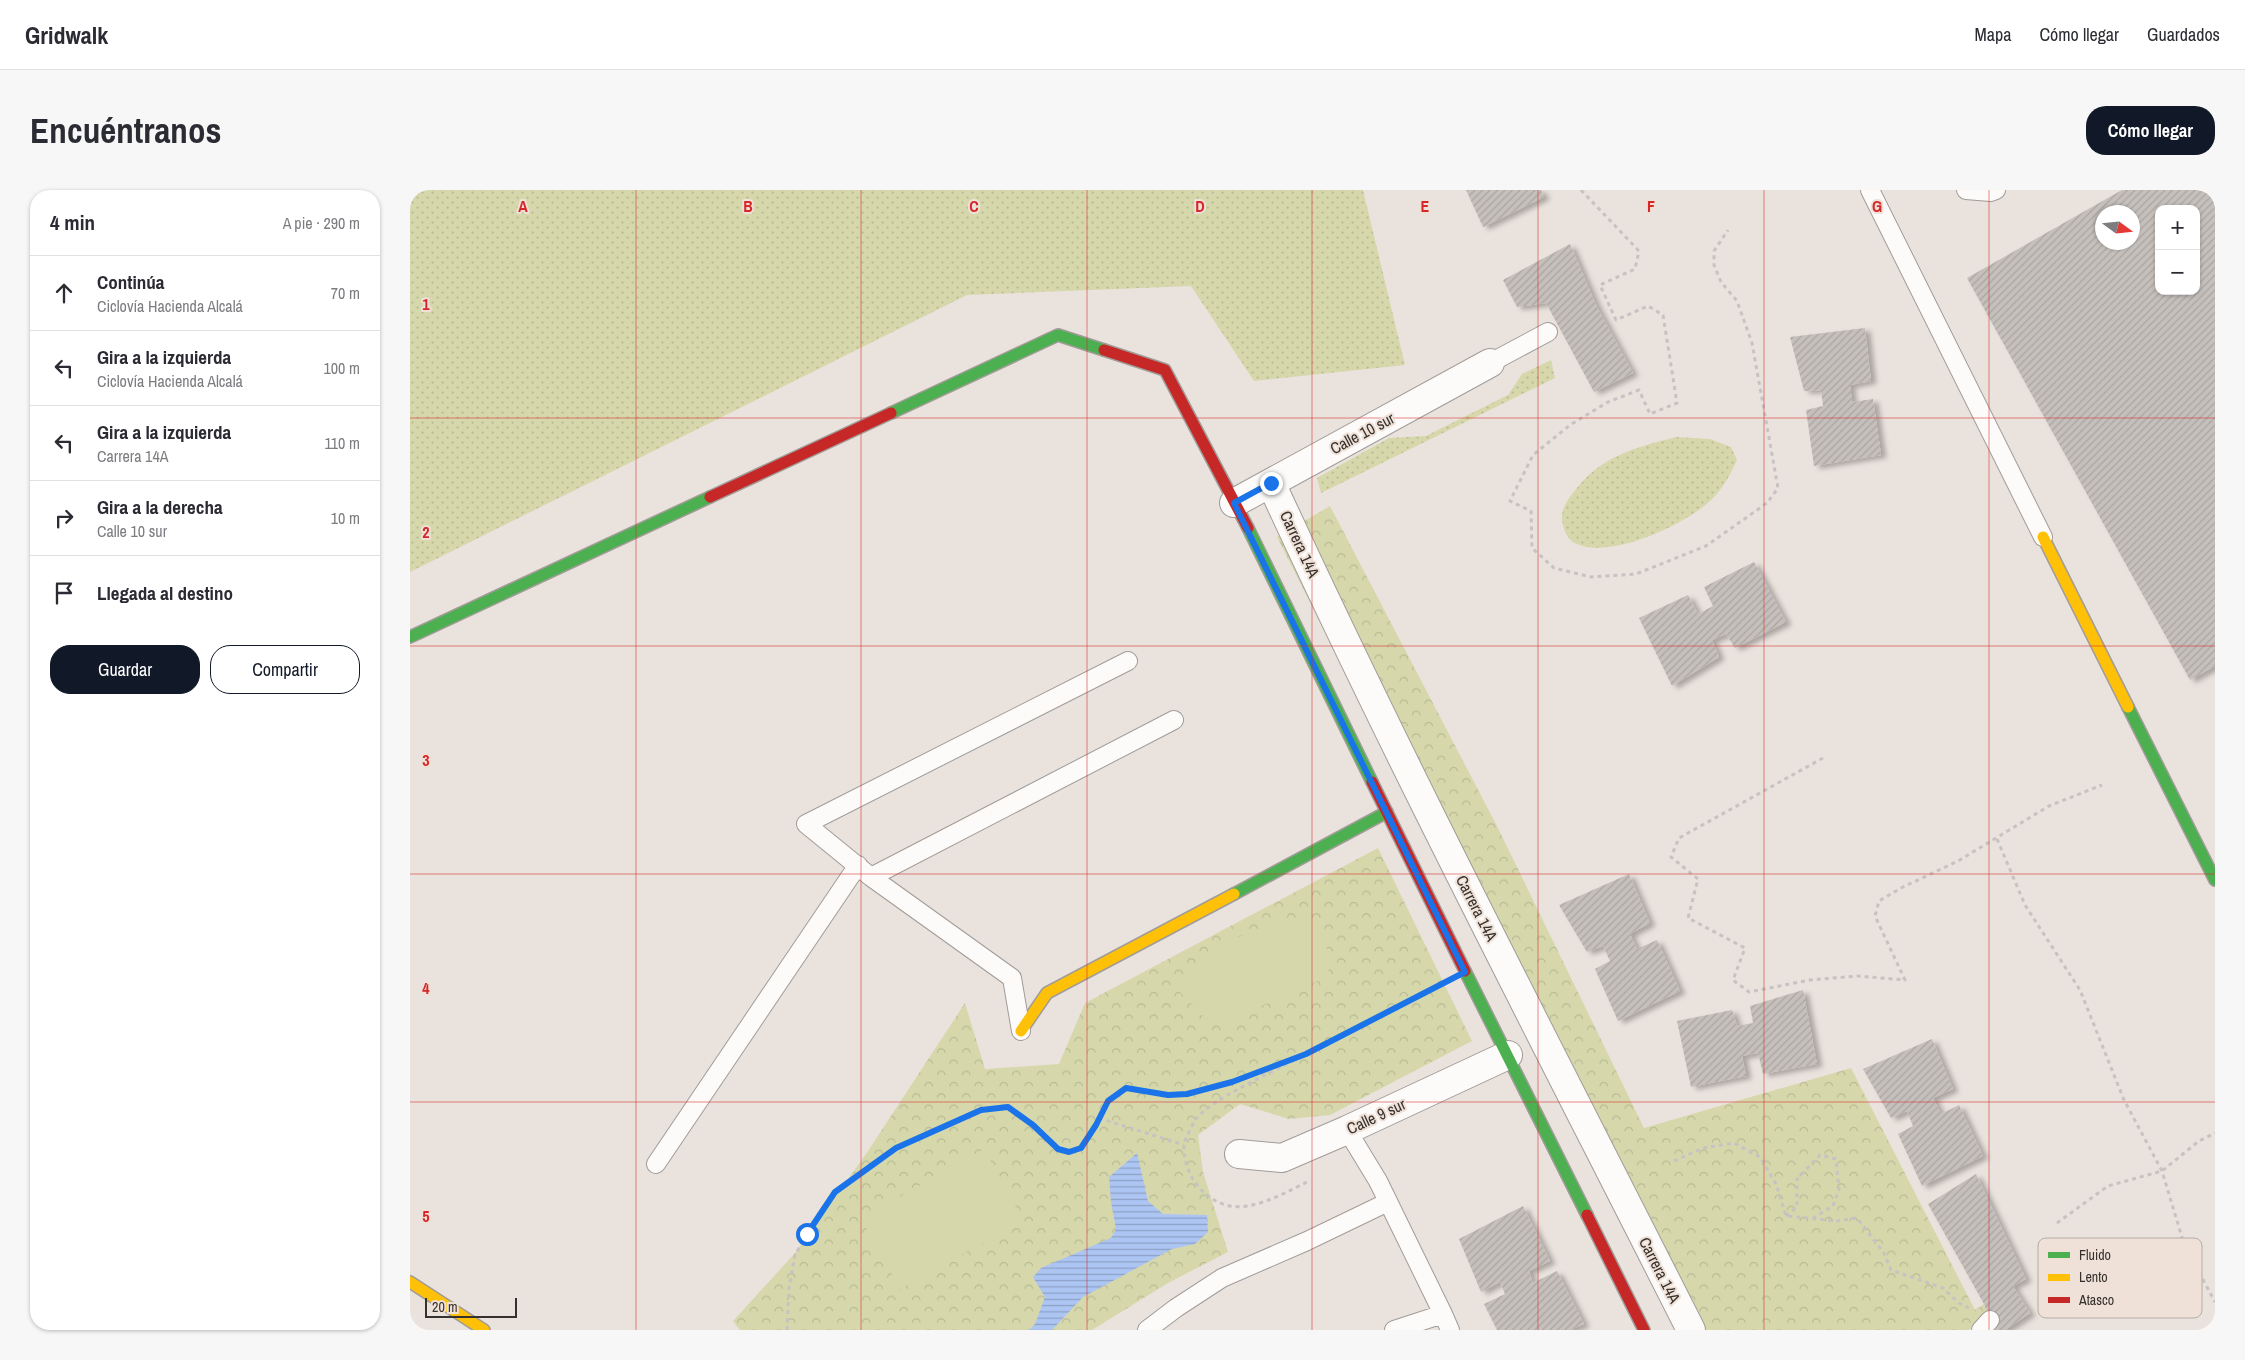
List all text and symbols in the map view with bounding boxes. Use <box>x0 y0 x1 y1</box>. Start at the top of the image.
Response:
text: Gridwalk <box>25 19 108 51</box>
text: Mapa <box>1974 22 2011 47</box>
text: Cómo llegar <box>2039 22 2119 47</box>
text: Guardados <box>2147 22 2220 47</box>
button: Cómo llegar <box>2086 106 2215 155</box>
text: Encuéntranos <box>30 107 221 154</box>
text: A <box>518 195 528 217</box>
text: B <box>743 195 753 217</box>
text: C <box>969 195 979 217</box>
text: D <box>1195 195 1205 217</box>
text: E <box>1421 195 1430 217</box>
text: F <box>1647 195 1655 217</box>
text: G <box>1872 195 1882 217</box>
north arrow <box>2095 205 2140 250</box>
map controls <box>2155 205 2200 295</box>
button: + <box>2155 205 2200 250</box>
text: 4 min <box>50 208 95 237</box>
text: A pie · 290 m <box>283 212 360 234</box>
button: − <box>2155 250 2200 295</box>
text: Continúa <box>97 269 165 295</box>
icon: ahead <box>50 279 78 307</box>
text: 70 m <box>331 282 360 304</box>
text: 1 <box>422 293 430 315</box>
text: Ciclovía Hacienda Alcalá <box>97 295 243 317</box>
text: Gira a la izquierda <box>97 344 231 370</box>
icon: left <box>50 354 78 382</box>
text: 100 m <box>324 357 360 379</box>
text: Ciclovía Hacienda Alcalá <box>97 370 243 392</box>
street label: Calle 10 sur <box>1326 407 1399 459</box>
text: Gira a la izquierda <box>97 419 231 445</box>
icon: left <box>50 429 78 457</box>
text: 110 m <box>324 432 360 454</box>
text: Carrera 14A <box>97 445 168 467</box>
route end <box>1260 472 1283 495</box>
text: Gira a la derecha <box>97 494 223 520</box>
icon: right <box>50 504 78 532</box>
text: 10 m <box>331 507 360 529</box>
street label: Carrera 14A <box>1275 507 1325 581</box>
text: Calle 10 sur <box>97 520 167 542</box>
text: 2 <box>422 521 430 543</box>
icon: arrive <box>50 579 78 607</box>
text: Llegada al destino <box>97 580 233 606</box>
button: Guardar <box>50 645 200 694</box>
button: Compartir <box>210 645 360 694</box>
text: 3 <box>422 749 430 771</box>
street label: Carrera 14A <box>1451 871 1503 945</box>
text: 4 <box>422 977 430 999</box>
street label: Calle 9 sur <box>1343 1093 1410 1139</box>
text: 5 <box>422 1205 430 1227</box>
route start <box>796 1223 819 1246</box>
street label: Carrera 14A <box>1634 1233 1686 1307</box>
legend <box>2038 1238 2202 1318</box>
text: Fluido <box>2079 1246 2111 1264</box>
text: Lento <box>2079 1268 2108 1286</box>
text: Atasco <box>2078 1291 2114 1309</box>
scale bar <box>425 1295 518 1318</box>
text: 20 m <box>432 1298 458 1316</box>

